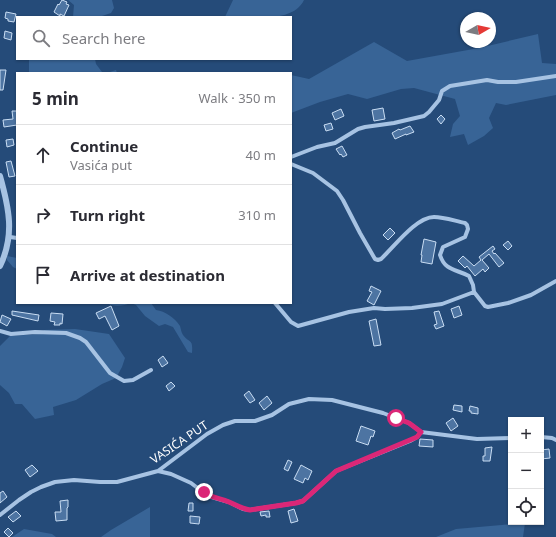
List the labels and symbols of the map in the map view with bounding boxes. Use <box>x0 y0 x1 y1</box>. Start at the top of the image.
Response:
north arrow <box>460 12 496 48</box>
route start <box>387 409 405 427</box>
street label: VASIĆA PUT <box>147 416 211 468</box>
route end <box>195 483 213 501</box>

